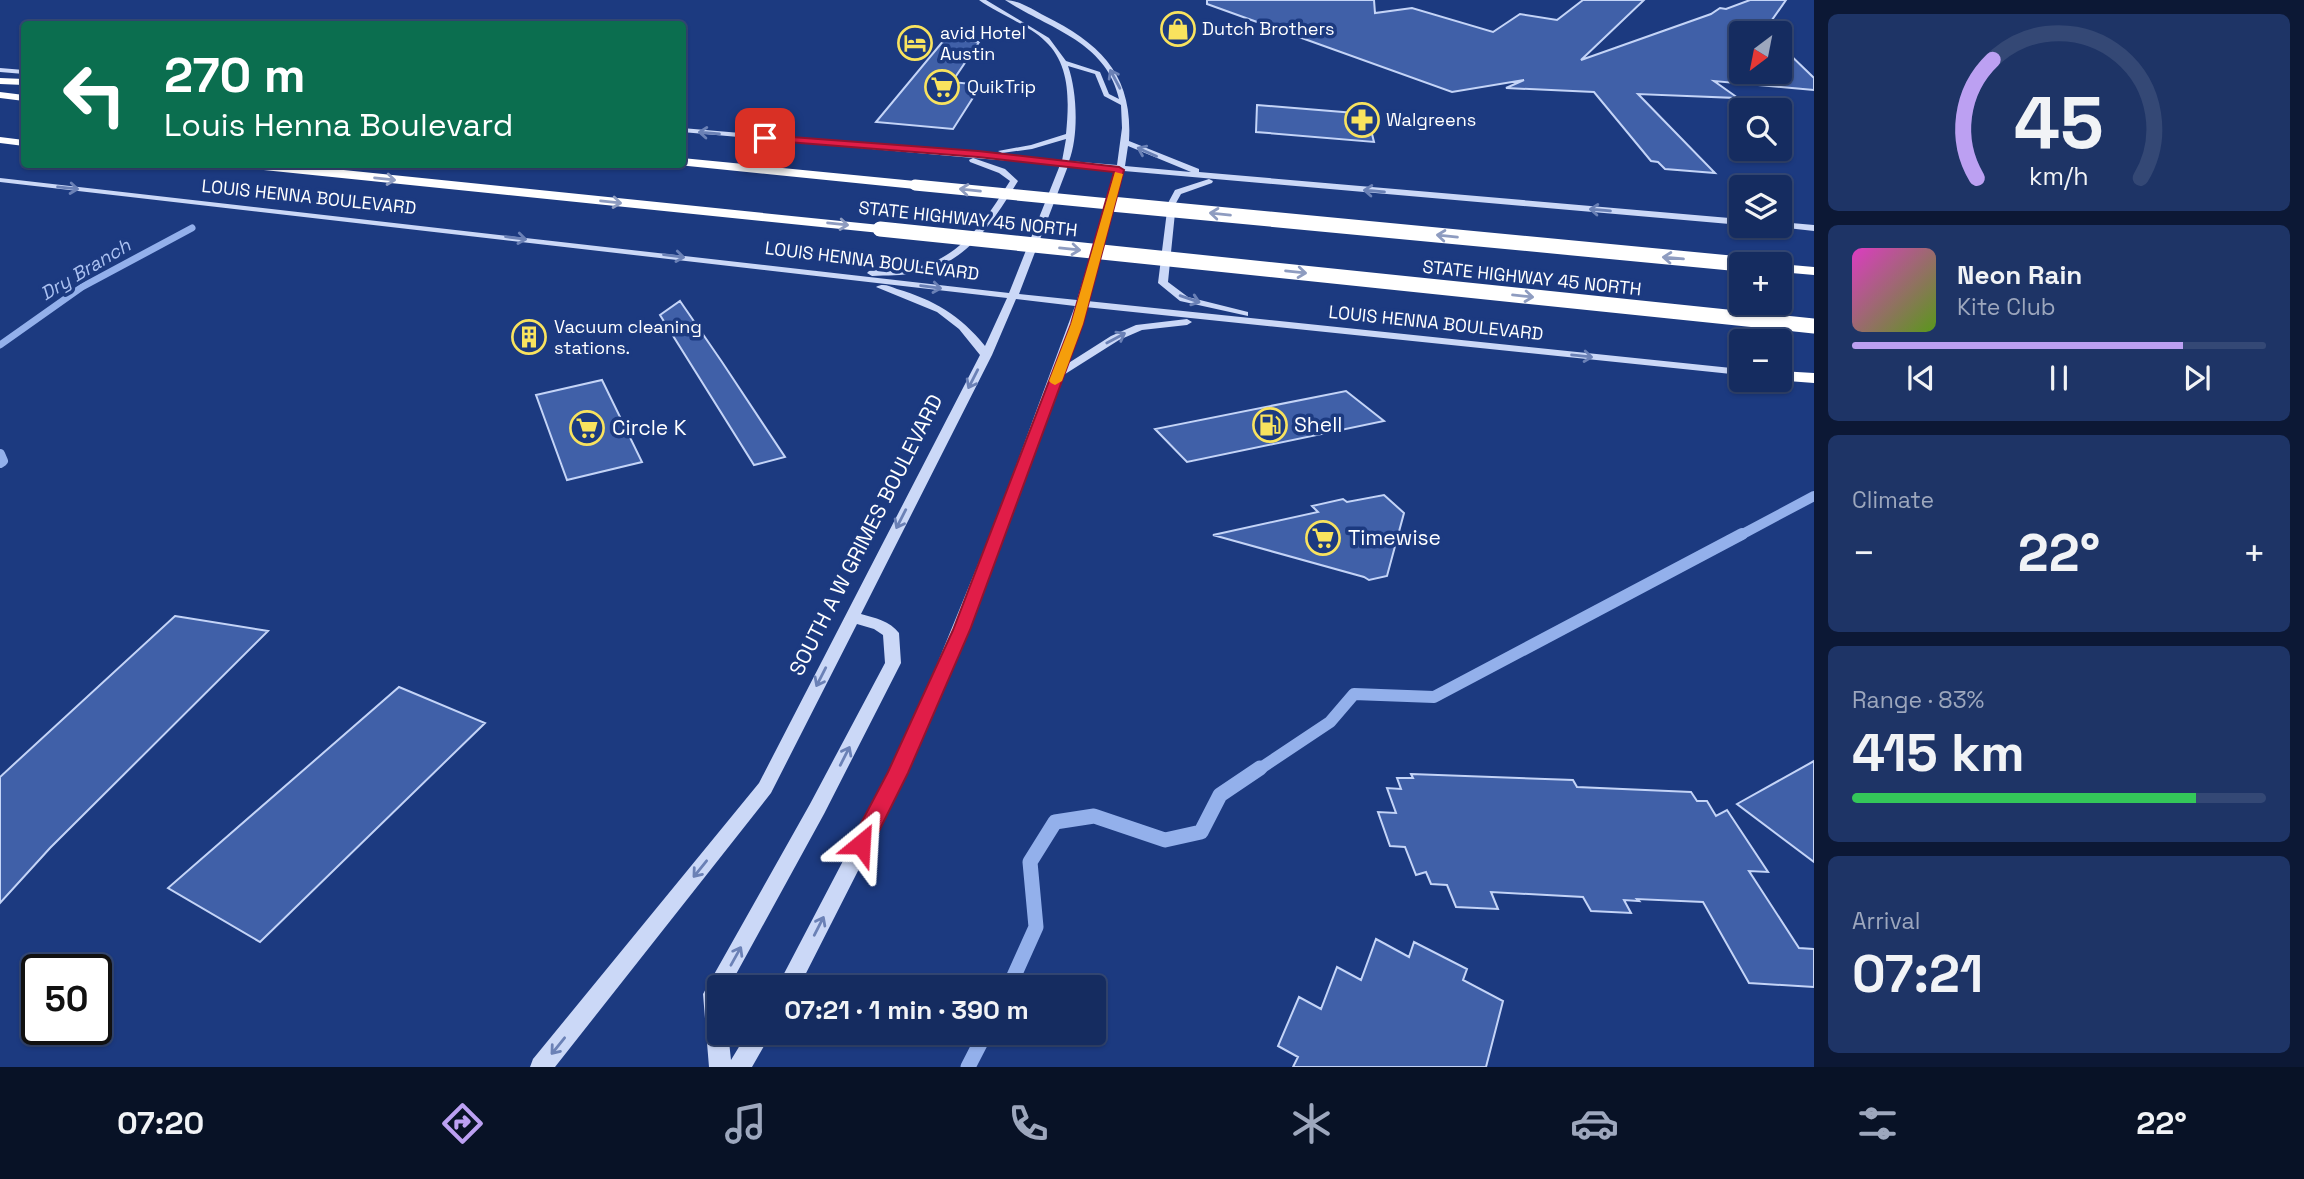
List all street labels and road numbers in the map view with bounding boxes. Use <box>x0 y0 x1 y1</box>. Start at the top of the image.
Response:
street label: LOUIS HENNA BOULEVARD <box>201 174 418 219</box>
street label: STATE HIGHWAY 45 NORTH <box>858 196 1079 241</box>
street label: LOUIS HENNA BOULEVARD <box>764 236 981 285</box>
street label: STATE HIGHWAY 45 NORTH <box>1422 255 1643 300</box>
street label: LOUIS HENNA BOULEVARD <box>1328 300 1545 345</box>
street label: SOUTH A W GRIMES BOULEVARD <box>783 390 948 680</box>

